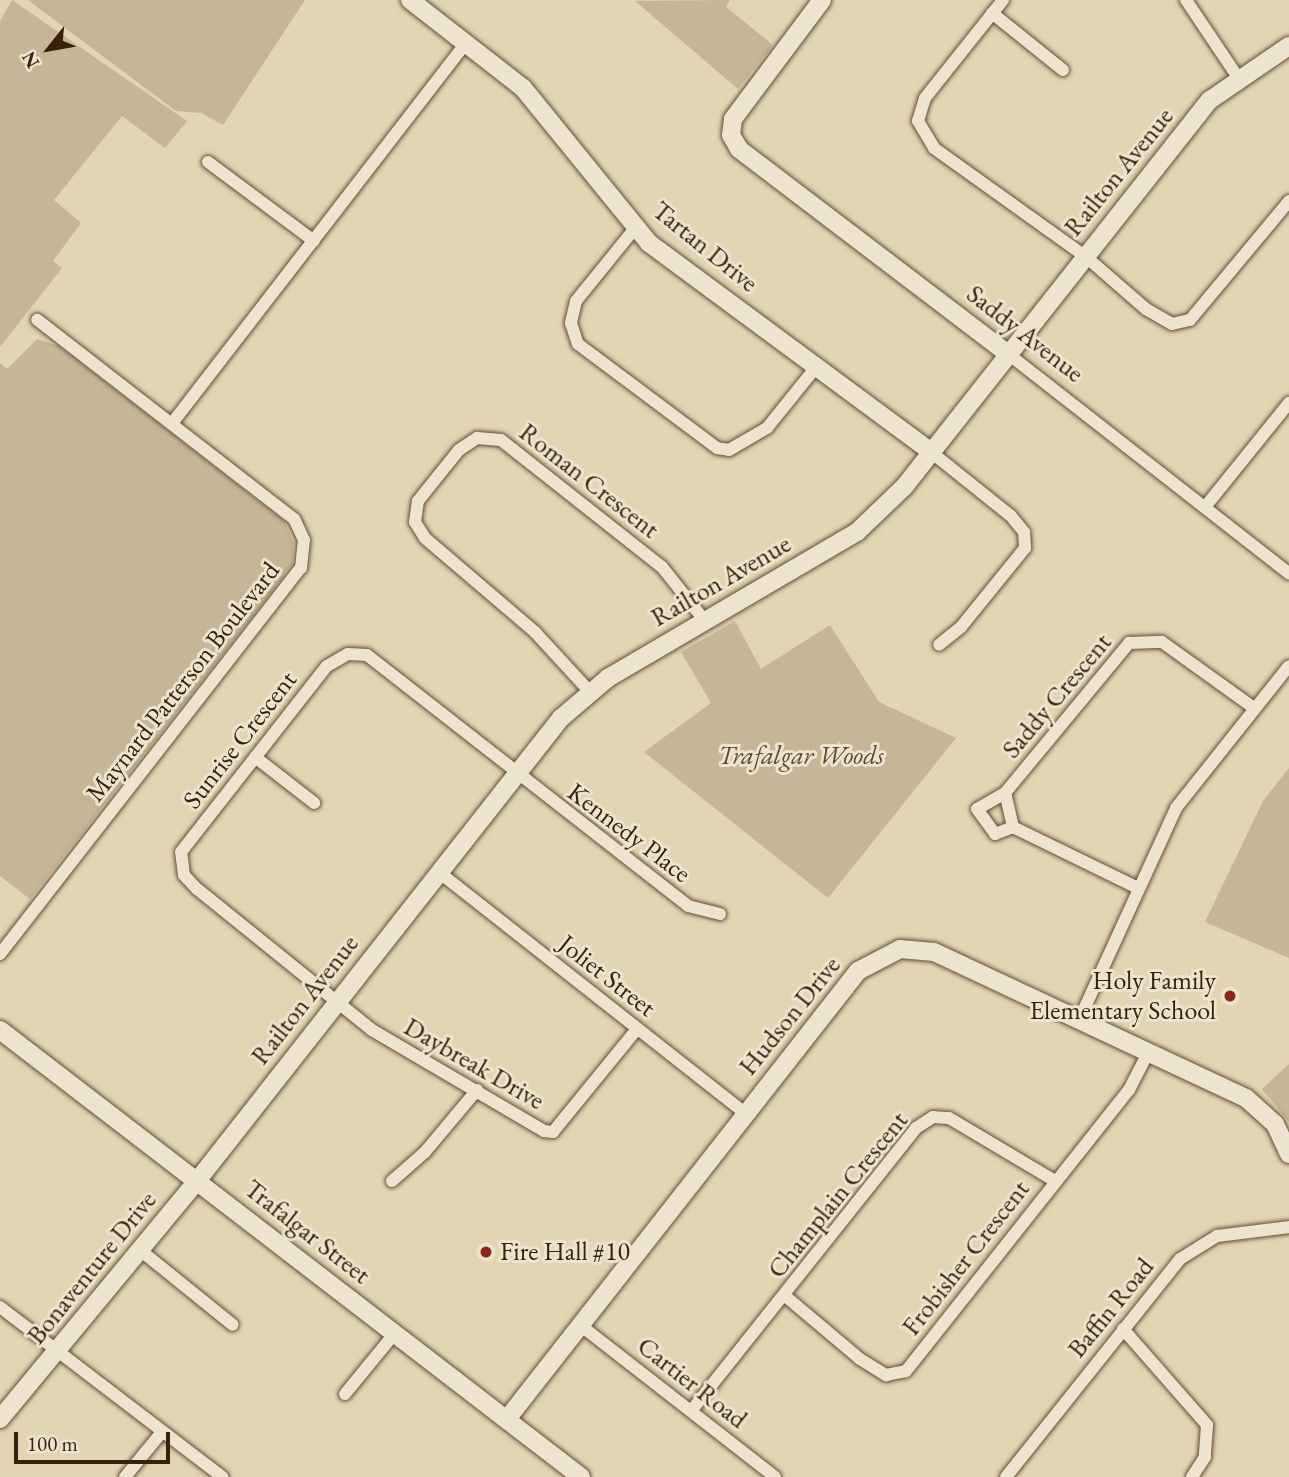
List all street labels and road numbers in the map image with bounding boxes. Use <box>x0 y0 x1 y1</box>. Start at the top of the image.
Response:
street label: Railton Avenue <box>1058 102 1180 242</box>
street label: Tartan Drive <box>646 195 764 299</box>
street label: Saddy Avenue <box>960 279 1090 389</box>
street label: Roman Crescent <box>513 417 665 545</box>
street label: Railton Avenue <box>646 528 796 634</box>
street label: Maynard Patterson Boulevard <box>80 556 286 808</box>
street label: Saddy Crescent <box>996 627 1118 765</box>
street label: Sunrise Crescent <box>177 665 303 815</box>
street label: Kennedy Place <box>561 777 697 889</box>
street label: Joliet Street <box>552 928 662 1024</box>
street label: Railton Avenue <box>245 929 365 1071</box>
street label: Hudson Drive <box>733 950 847 1082</box>
street label: Daybreak Drive <box>398 1011 550 1117</box>
street label: Champlain Crescent <box>761 1105 915 1285</box>
street label: Trafalgar Street <box>238 1173 376 1291</box>
street label: Frobisher Crescent <box>896 1174 1036 1342</box>
street label: Bonaventure Drive <box>21 1185 163 1351</box>
street label: Baffin Road <box>1061 1252 1161 1364</box>
street label: Cartier Road <box>631 1331 753 1435</box>

